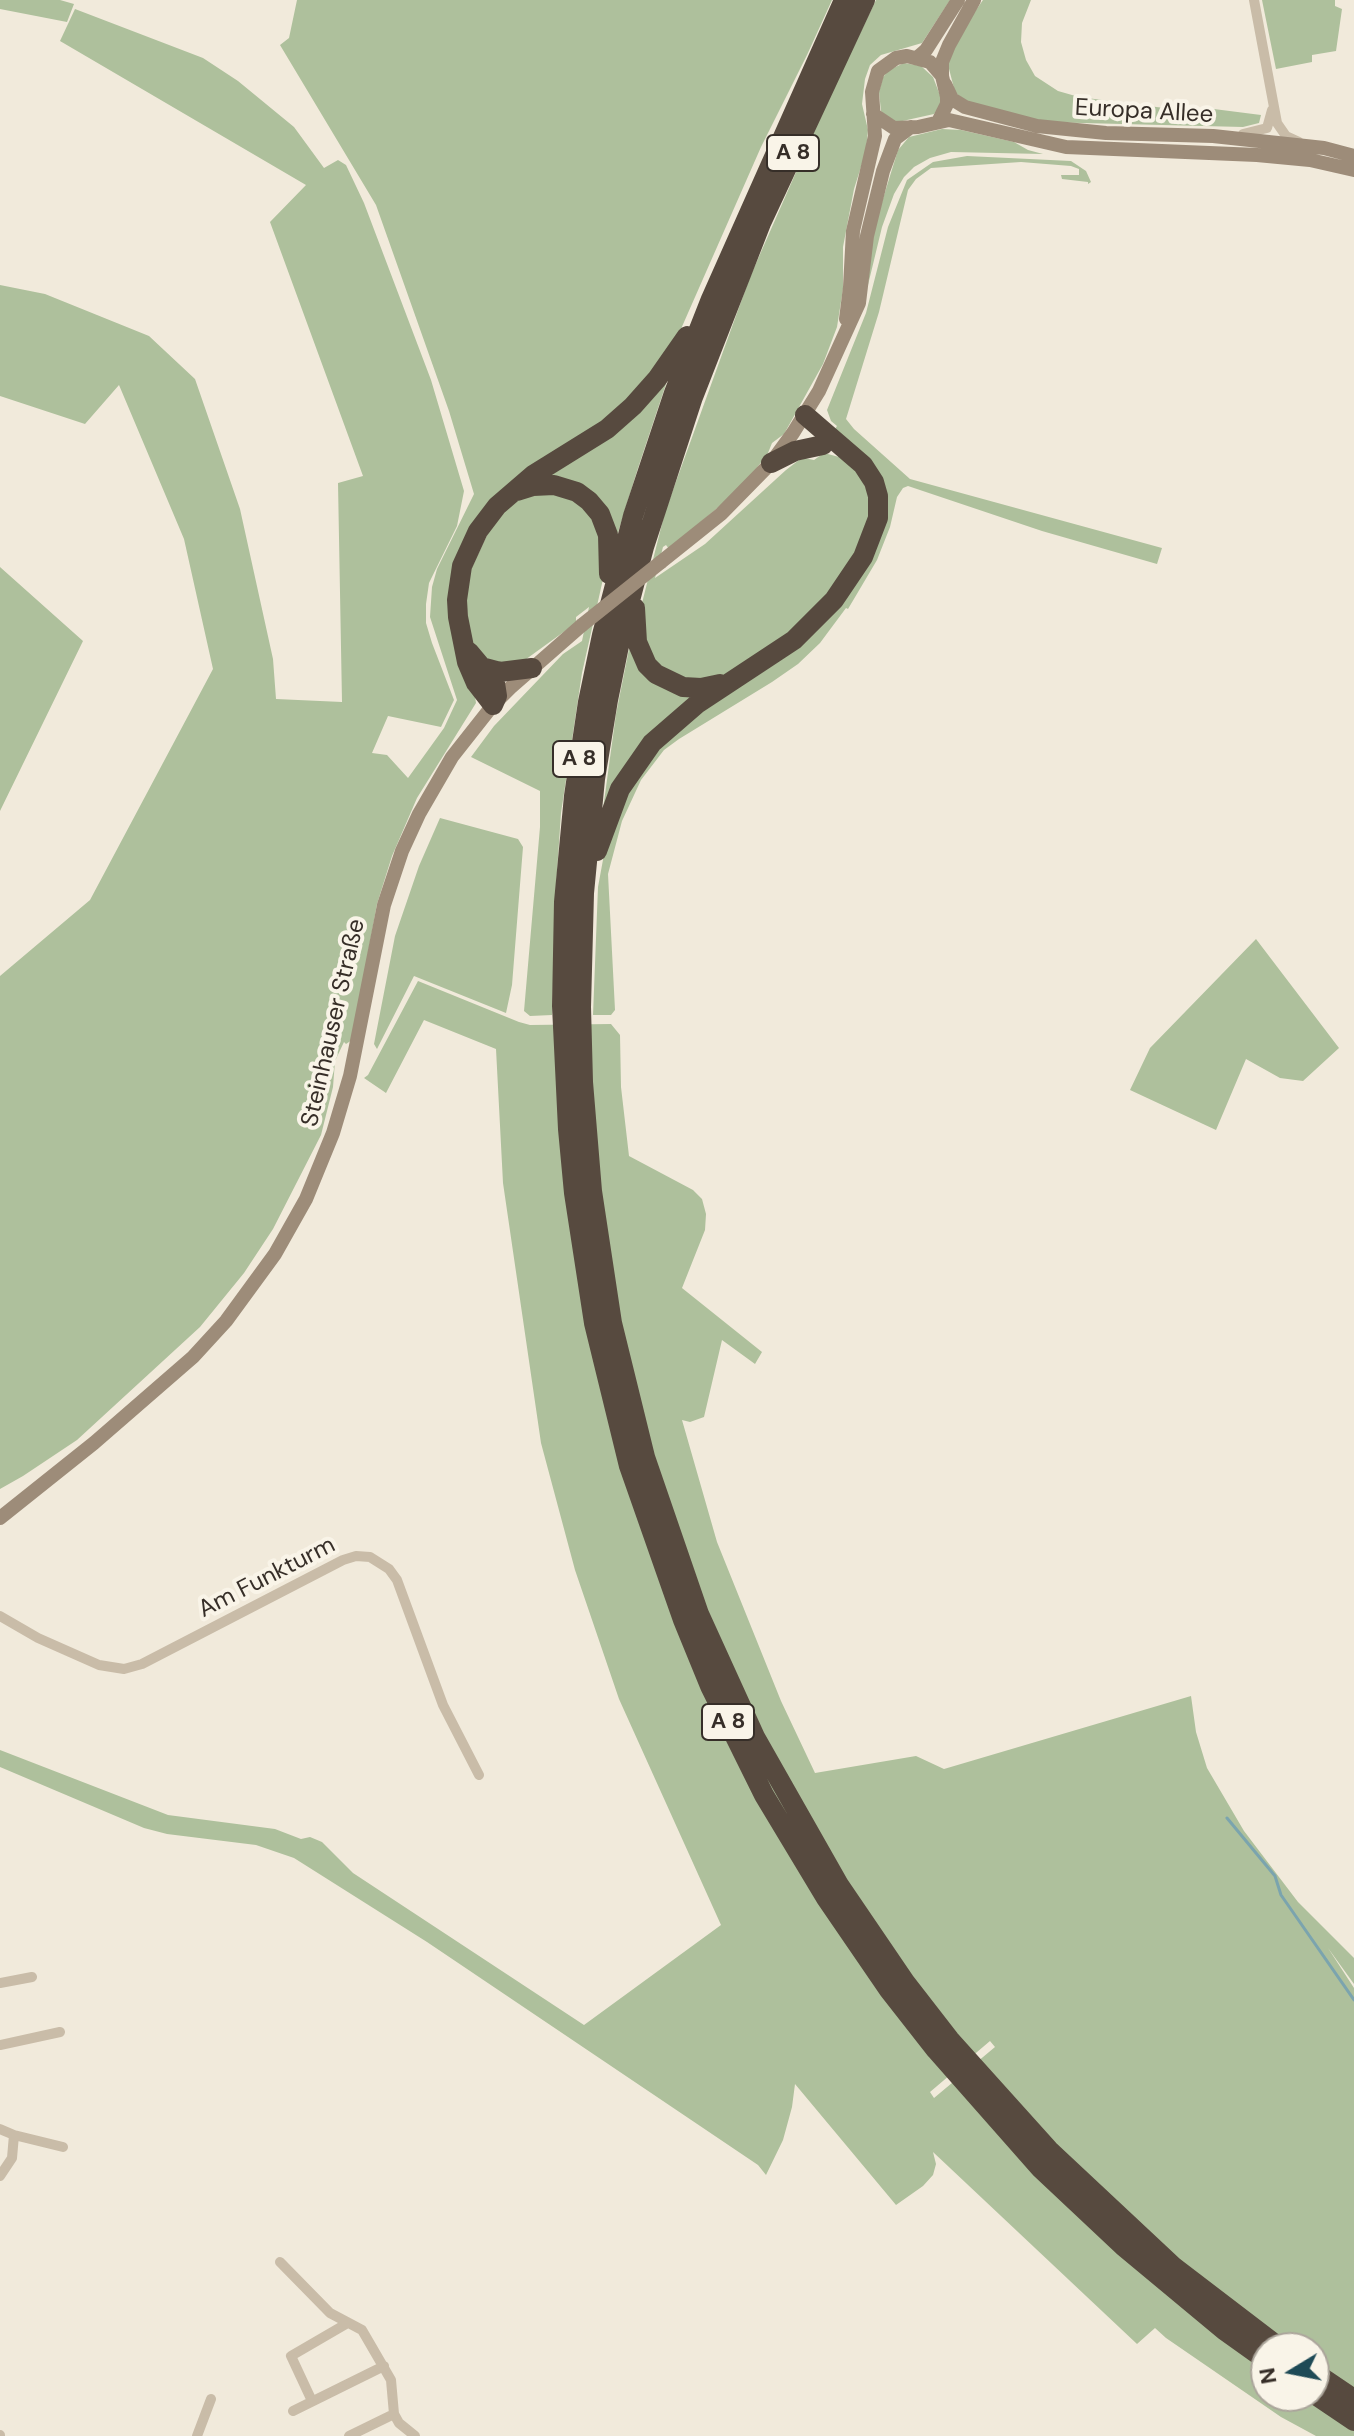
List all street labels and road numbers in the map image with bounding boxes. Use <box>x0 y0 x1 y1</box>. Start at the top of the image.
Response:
street label: Europa Allee <box>1074 94 1214 130</box>
road number: A 8 <box>767 135 819 171</box>
road number: A 8 <box>553 741 605 777</box>
street label: Steinhauser Straße <box>296 916 372 1130</box>
street label: Am Funkturm <box>194 1531 340 1625</box>
road number: A 8 <box>702 1704 754 1740</box>

